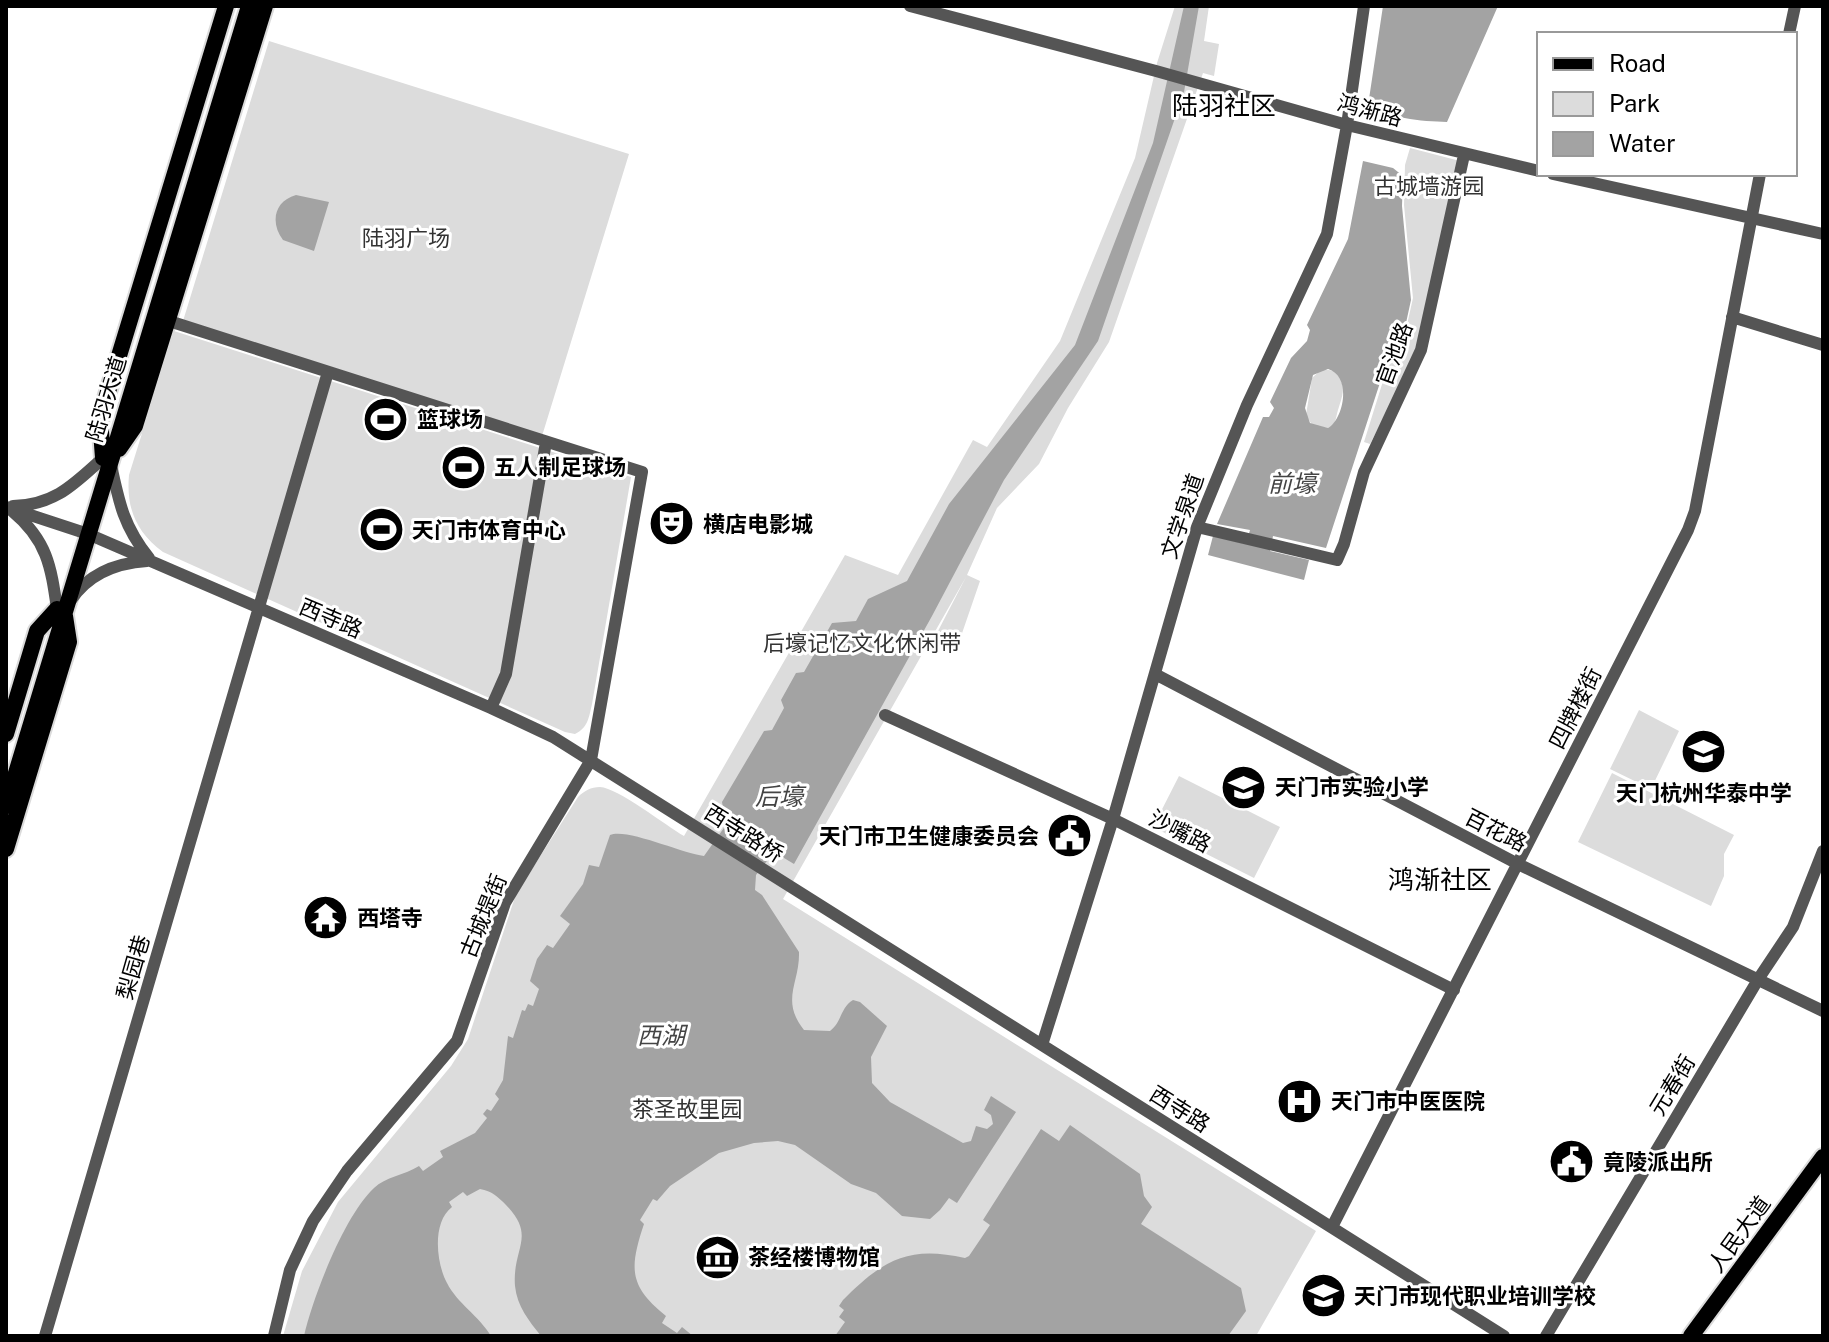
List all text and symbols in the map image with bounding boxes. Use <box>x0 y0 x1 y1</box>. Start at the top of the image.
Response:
legend <box>1537 32 1797 176</box>
text: Road <box>1609 49 1666 77</box>
street label: 鸿渐路 <box>1335 89 1405 131</box>
text: Park <box>1609 89 1660 117</box>
district label: 陆羽社区 <box>1172 90 1276 121</box>
text: Water <box>1609 129 1676 157</box>
park label: 古城墙游园 <box>1374 173 1484 199</box>
park label: 陆羽广场 <box>362 225 450 251</box>
street label: 官池路 <box>1370 319 1418 389</box>
street label: 陆羽大道 <box>81 353 131 445</box>
sports icon: 篮球场 <box>362 395 410 443</box>
place label: 篮球场 <box>417 406 483 432</box>
sports icon: 五人制足球场 <box>439 443 487 491</box>
place label: 五人制足球场 <box>494 454 626 480</box>
water label: 前壕 <box>1268 469 1320 497</box>
street label: 文学泉道 <box>1155 470 1209 562</box>
theatre icon: 横店电影城 <box>648 500 696 548</box>
sports icon: 天门市体育中心 <box>357 506 405 554</box>
place label: 横店电影城 <box>703 511 813 537</box>
place label: 天门市体育中心 <box>412 517 566 543</box>
street label: 西寺路 <box>296 593 366 643</box>
park label: 后壕记忆文化休闲带 <box>763 630 961 656</box>
street label: 四牌楼街 <box>1543 663 1607 753</box>
school or university icon: 天门杭州华泰中学 <box>1680 728 1728 776</box>
school or university icon: 天门市实验小学 <box>1220 763 1268 811</box>
place label: 天门市实验小学 <box>1275 774 1429 800</box>
place label: 天门杭州华泰中学 <box>1616 780 1792 806</box>
water label: 后壕 <box>755 782 807 810</box>
street label: 西寺路桥 <box>700 799 788 867</box>
street label: 百花路 <box>1461 803 1531 857</box>
street label: 沙嘴路 <box>1145 804 1215 858</box>
public building icon: 天门市卫生健康委员会 <box>1046 812 1094 860</box>
place label: 天门市卫生健康委员会 <box>819 823 1039 849</box>
district label: 鸿渐社区 <box>1388 864 1492 895</box>
street label: 古城堤街 <box>454 870 512 962</box>
temple icon: 西塔寺 <box>302 894 350 942</box>
place label: 西塔寺 <box>357 905 423 931</box>
street label: 梨园巷 <box>111 932 155 1002</box>
water label: 西湖 <box>637 1021 689 1049</box>
street label: 元春街 <box>1644 1050 1700 1120</box>
hospital icon: 天门市中医医院 <box>1276 1077 1324 1125</box>
street label: 西寺路 <box>1145 1080 1215 1138</box>
place label: 天门市中医医院 <box>1331 1088 1485 1114</box>
park label: 茶圣故里园 <box>632 1096 742 1122</box>
public building icon: 竟陵派出所 <box>1548 1138 1596 1186</box>
place label: 竟陵派出所 <box>1603 1149 1713 1175</box>
street label: 人民大道 <box>1703 1191 1775 1277</box>
museum icon: 茶经楼博物馆 <box>693 1233 741 1281</box>
place label: 茶经楼博物馆 <box>748 1244 880 1270</box>
school or university icon: 天门市现代职业培训学校 <box>1299 1272 1347 1320</box>
place label: 天门市现代职业培训学校 <box>1354 1283 1596 1309</box>

